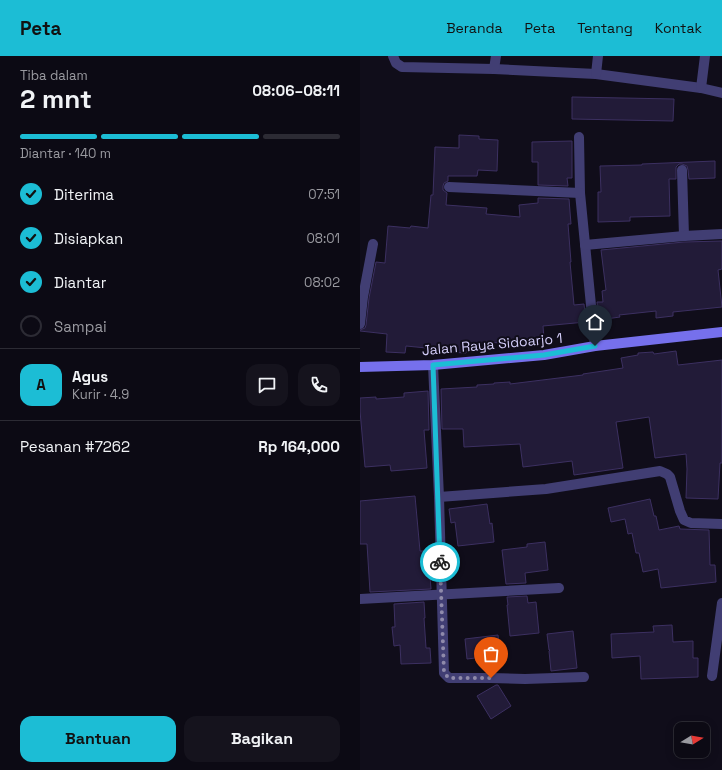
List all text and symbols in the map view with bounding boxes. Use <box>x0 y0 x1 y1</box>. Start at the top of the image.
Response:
text: Peta <box>20 16 62 41</box>
text: Beranda <box>446 19 503 37</box>
text: Peta <box>525 19 555 37</box>
text: Tentang <box>577 19 633 37</box>
text: Kontak <box>655 19 702 37</box>
text: Tiba dalam <box>20 67 88 84</box>
text: 08:06–08:11 <box>252 81 340 100</box>
text: 2 mnt <box>20 82 92 116</box>
text: Diantar · 140 m <box>20 145 111 162</box>
icon: check <box>20 183 42 205</box>
text: Diterima <box>54 185 114 204</box>
text: 07:51 <box>308 186 340 203</box>
icon: check <box>20 227 42 249</box>
text: Disiapkan <box>54 229 123 248</box>
text: 08:01 <box>307 230 340 247</box>
icon: check <box>20 271 42 293</box>
text: Diantar <box>54 273 106 292</box>
text: 08:02 <box>304 274 340 291</box>
pin <box>578 305 612 346</box>
icon: home <box>584 311 606 333</box>
text: Sampai <box>54 317 107 336</box>
street label: Jalan Raya Sidoarjo 1 <box>421 329 563 359</box>
button: chat <box>246 364 288 406</box>
button: phone <box>298 364 340 406</box>
text: Agus <box>72 367 108 386</box>
text: A <box>36 375 46 394</box>
text: Kurir · 4.9 <box>72 386 129 403</box>
text: Pesanan #7262 <box>20 437 130 456</box>
text: Rp 164,000 <box>258 437 340 456</box>
courier <box>420 542 460 582</box>
icon: bike <box>429 551 451 573</box>
pin <box>474 637 508 678</box>
icon: bag <box>480 643 502 665</box>
button: Bantuan <box>20 716 176 762</box>
button: Bagikan <box>184 716 340 762</box>
north arrow <box>674 722 710 758</box>
map controls <box>674 722 710 758</box>

